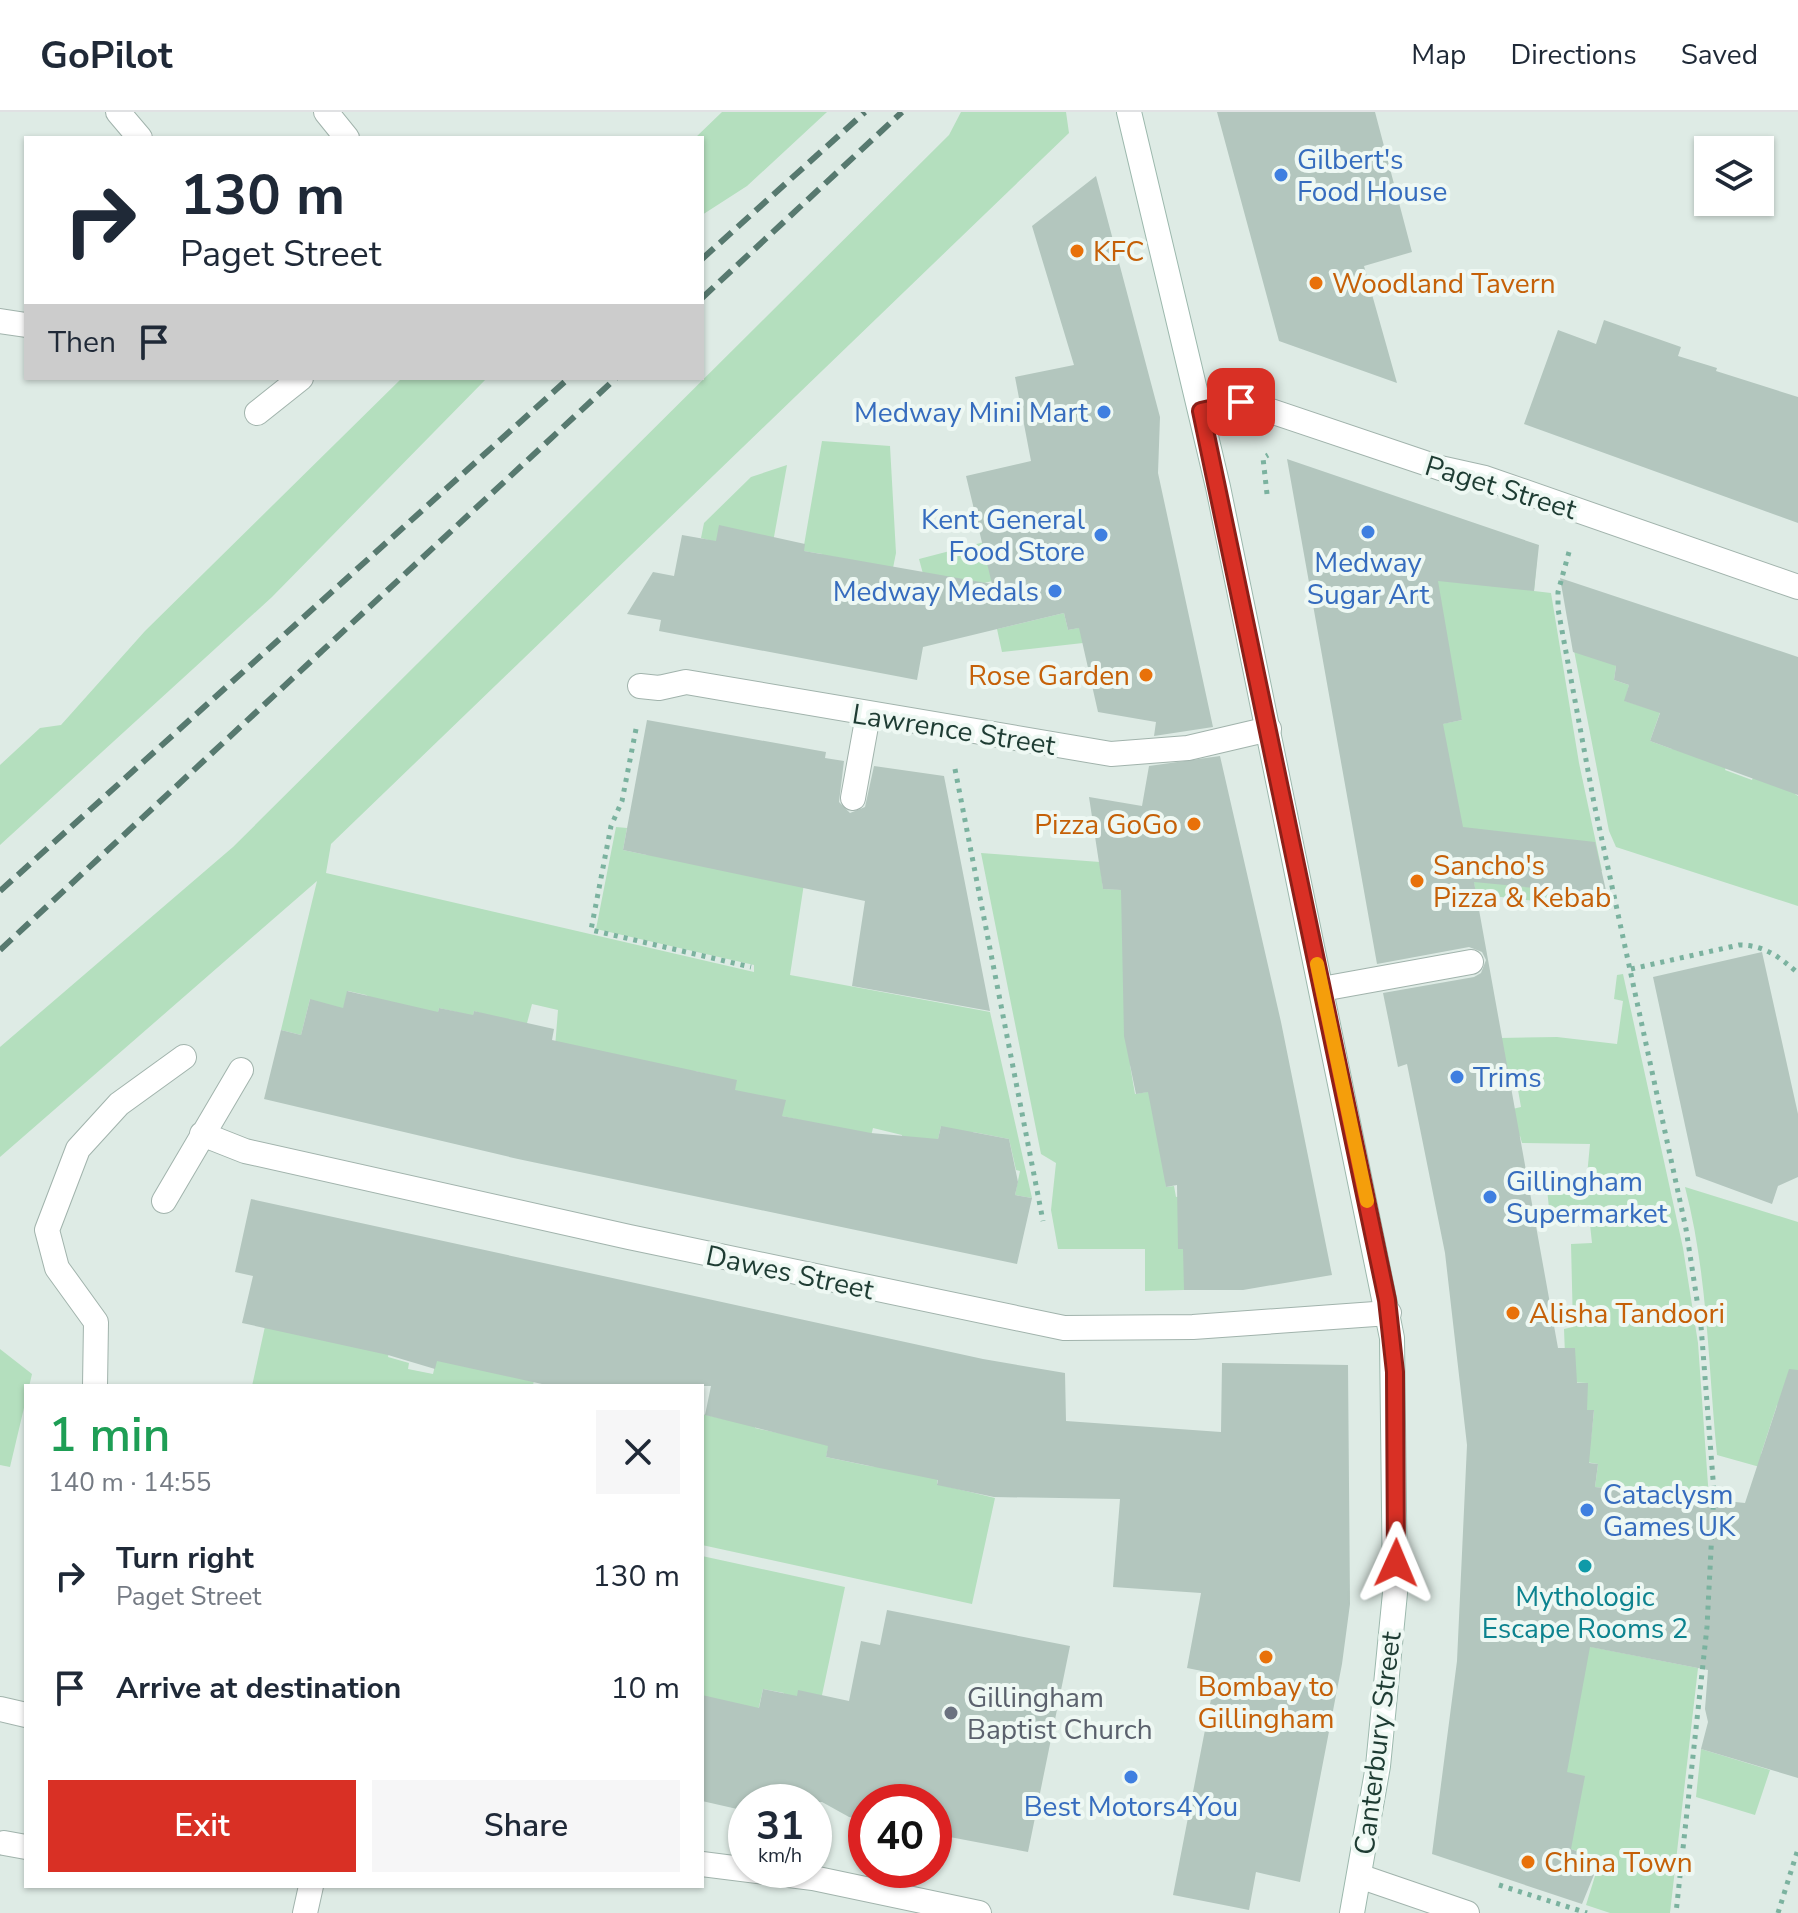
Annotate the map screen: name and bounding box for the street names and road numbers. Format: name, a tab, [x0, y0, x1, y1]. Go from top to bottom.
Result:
street label: Paget Street	[1420, 447, 1581, 529]
street label: Lawrence Street	[849, 695, 1058, 765]
street label: Dawes Street	[702, 1237, 877, 1309]
street label: Canterbury Street	[1345, 1629, 1411, 1857]

